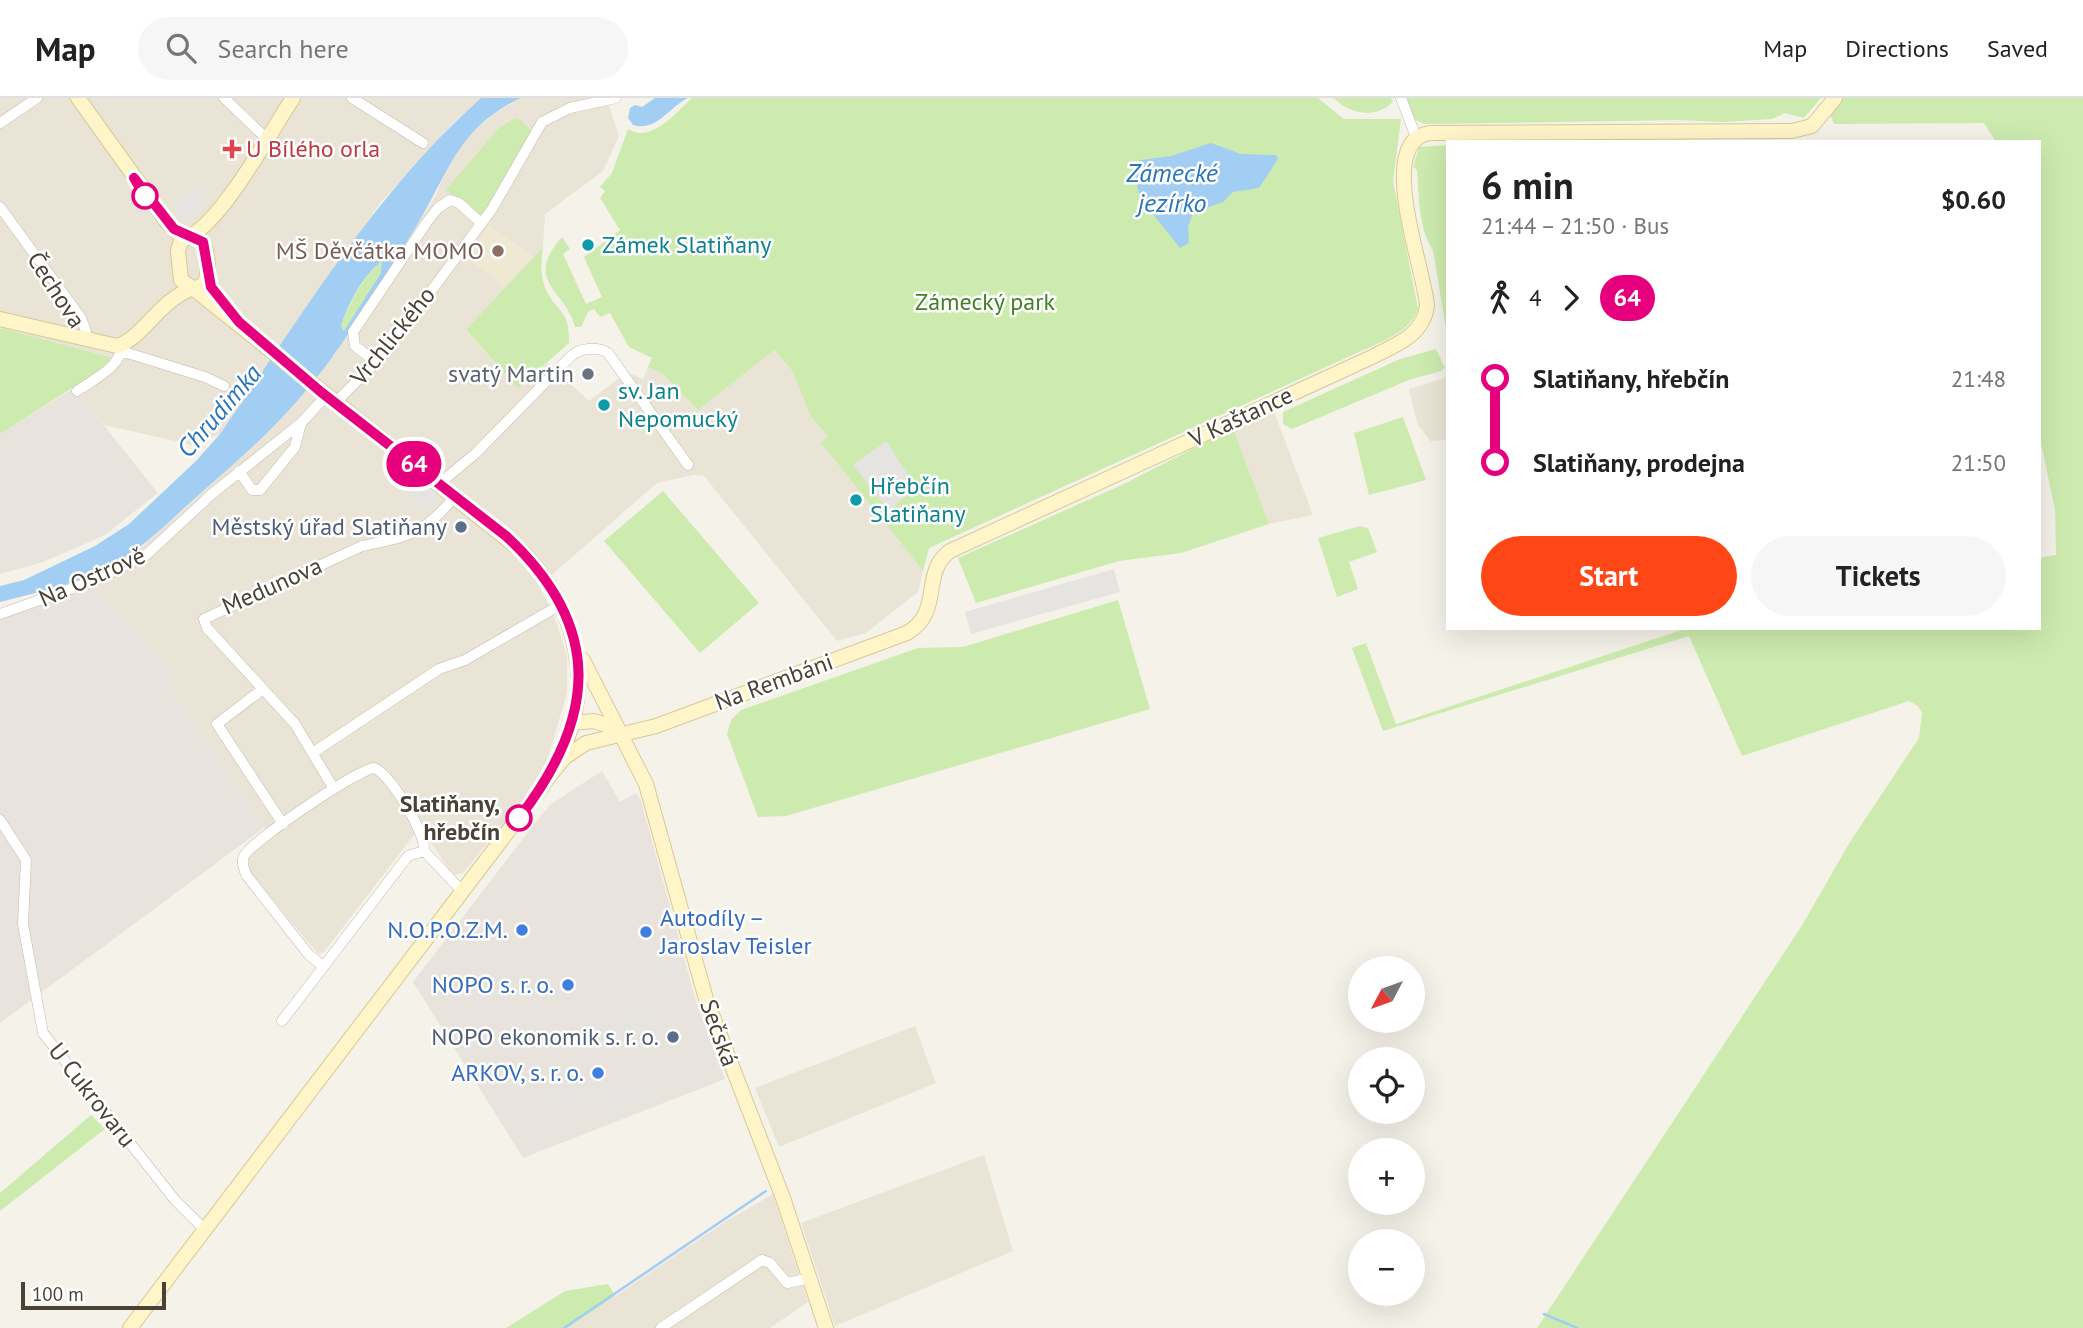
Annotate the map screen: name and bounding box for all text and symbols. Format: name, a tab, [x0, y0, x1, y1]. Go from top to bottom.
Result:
search box	[138, 17, 628, 80]
text: Map	[35, 27, 96, 70]
icon: search	[162, 29, 200, 67]
text: Search here	[218, 32, 349, 65]
text: Map	[1763, 33, 1807, 64]
text: Directions	[1845, 33, 1949, 64]
text: Saved	[1987, 33, 2048, 64]
place label: U Bílého orla	[246, 133, 380, 164]
marker: U Bílého orla	[224, 141, 240, 157]
water label: Zámecké jezírko	[1125, 156, 1218, 219]
text: 6 min	[1481, 160, 1574, 209]
unlabelled marker	[132, 183, 158, 209]
text: $0.60	[1941, 183, 2006, 216]
text: 21:44 – 21:50 · Bus	[1481, 211, 1669, 240]
place label: Zámek Slatiňany	[602, 229, 771, 260]
place label: MŠ Děvčátka MOMO	[276, 235, 484, 266]
marker: Zámek Slatiňany	[580, 237, 596, 253]
marker: MŠ Děvčátka MOMO	[490, 243, 506, 259]
street label: Čechova	[20, 246, 93, 334]
icon: walk	[1481, 279, 1519, 317]
icon: forward	[1552, 279, 1590, 317]
street label: Vrchlického	[343, 280, 442, 392]
text: 64	[1614, 282, 1641, 313]
text: 4	[1529, 283, 1542, 312]
park label: Zámecký park	[915, 286, 1055, 317]
water label: Chrudimka	[169, 357, 268, 464]
place label: svatý Martin	[448, 358, 574, 389]
text: Slatiňany, hřebčín	[1533, 362, 1729, 395]
text: 21:48	[1951, 364, 2006, 393]
marker: svatý Martin	[580, 366, 596, 382]
place label: sv. Jan Nepomucký	[618, 375, 738, 434]
street label: V Kaštance	[1183, 379, 1298, 454]
marker: sv. Jan Nepomucký	[596, 397, 612, 413]
line badge: 64	[382, 441, 446, 487]
text: Slatiňany, prodejna	[1533, 446, 1745, 479]
text: 64	[400, 448, 428, 479]
text: 21:50	[1951, 448, 2006, 477]
place label: Hřebčín Slatiňany	[870, 470, 966, 529]
marker: Hřebčín Slatiňany	[848, 492, 864, 508]
place label: Městský úřad Slatiňany	[212, 511, 447, 542]
marker: Městský úřad Slatiňany	[453, 519, 469, 535]
button: Start	[1481, 536, 1737, 616]
button: Tickets	[1751, 536, 2006, 616]
street label: Na Ostrově	[34, 539, 150, 614]
street label: Medunova	[217, 550, 327, 621]
street label: Na Rembáni	[710, 646, 837, 717]
place label: Slatiňany, hřebčín	[400, 788, 500, 847]
marker: Slatiňany, hřebčín	[506, 805, 532, 831]
place label: Autodíly – Jaroslav Teisler	[659, 902, 812, 961]
place label: N.O.P.O.Z.M.	[387, 914, 508, 945]
marker: N.O.P.O.Z.M.	[514, 922, 530, 938]
marker: Autodíly – Jaroslav Teisler	[638, 924, 654, 940]
north arrow	[1348, 956, 1424, 1032]
map controls	[1348, 956, 1425, 1306]
place label: NOPO s. r. o.	[432, 969, 554, 1000]
marker: NOPO s. r. o.	[560, 977, 576, 993]
street label: Sečská	[693, 995, 746, 1071]
place label: NOPO ekonomik s. r. o.	[431, 1021, 659, 1052]
marker: NOPO ekonomik s. r. o.	[665, 1029, 681, 1045]
street label: U Cukrovaru	[42, 1036, 143, 1154]
button: locate	[1348, 1047, 1425, 1124]
place label: ARKOV, s. r. o.	[451, 1057, 584, 1088]
marker: ARKOV, s. r. o.	[590, 1065, 606, 1081]
button: +	[1348, 1138, 1425, 1215]
button: −	[1348, 1229, 1425, 1306]
scale bar	[21, 1279, 166, 1311]
text: 100 m	[32, 1282, 84, 1306]

